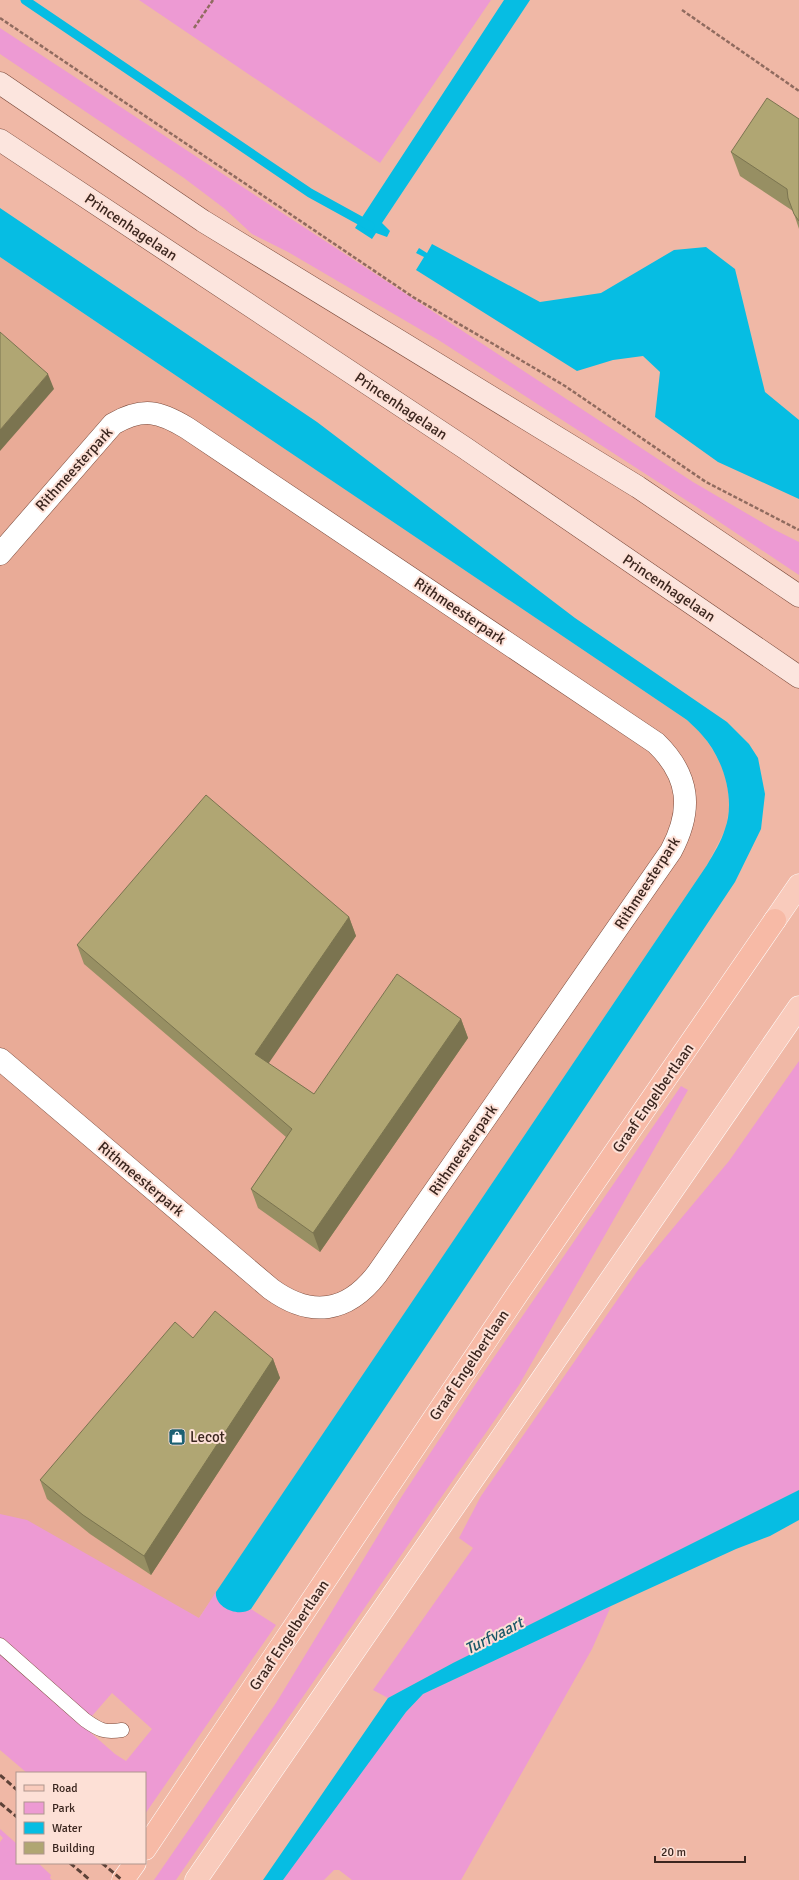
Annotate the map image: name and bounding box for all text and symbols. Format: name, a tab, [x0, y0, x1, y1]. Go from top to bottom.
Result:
street label: Princenhagelaan	[81, 189, 181, 265]
street label: Princenhagelaan	[351, 368, 451, 444]
street label: Rithmeesterpark	[32, 423, 117, 515]
street label: Princenhagelaan	[619, 550, 719, 626]
street label: Rithmeesterpark	[411, 574, 510, 649]
street label: Rithmeesterpark	[610, 833, 684, 933]
street label: Graaf Engelbertlaan	[609, 1040, 697, 1156]
street label: Rithmeesterpark	[425, 1101, 501, 1199]
street label: Rithmeesterpark	[94, 1138, 188, 1220]
street label: Graaf Engelbertlaan	[425, 1306, 513, 1424]
shop icon: Lecot	[167, 1427, 187, 1447]
place label: Lecot	[190, 1428, 225, 1446]
street label: Graaf Engelbertlaan	[245, 1576, 333, 1694]
water label: Turfvaart	[461, 1612, 529, 1659]
legend	[16, 1772, 146, 1864]
text: Road	[52, 1781, 78, 1796]
text: Park	[52, 1801, 75, 1816]
text: Water	[52, 1821, 83, 1836]
scale bar	[655, 1838, 745, 1864]
text: Building	[52, 1841, 95, 1856]
text: 20 m	[661, 1845, 686, 1860]

